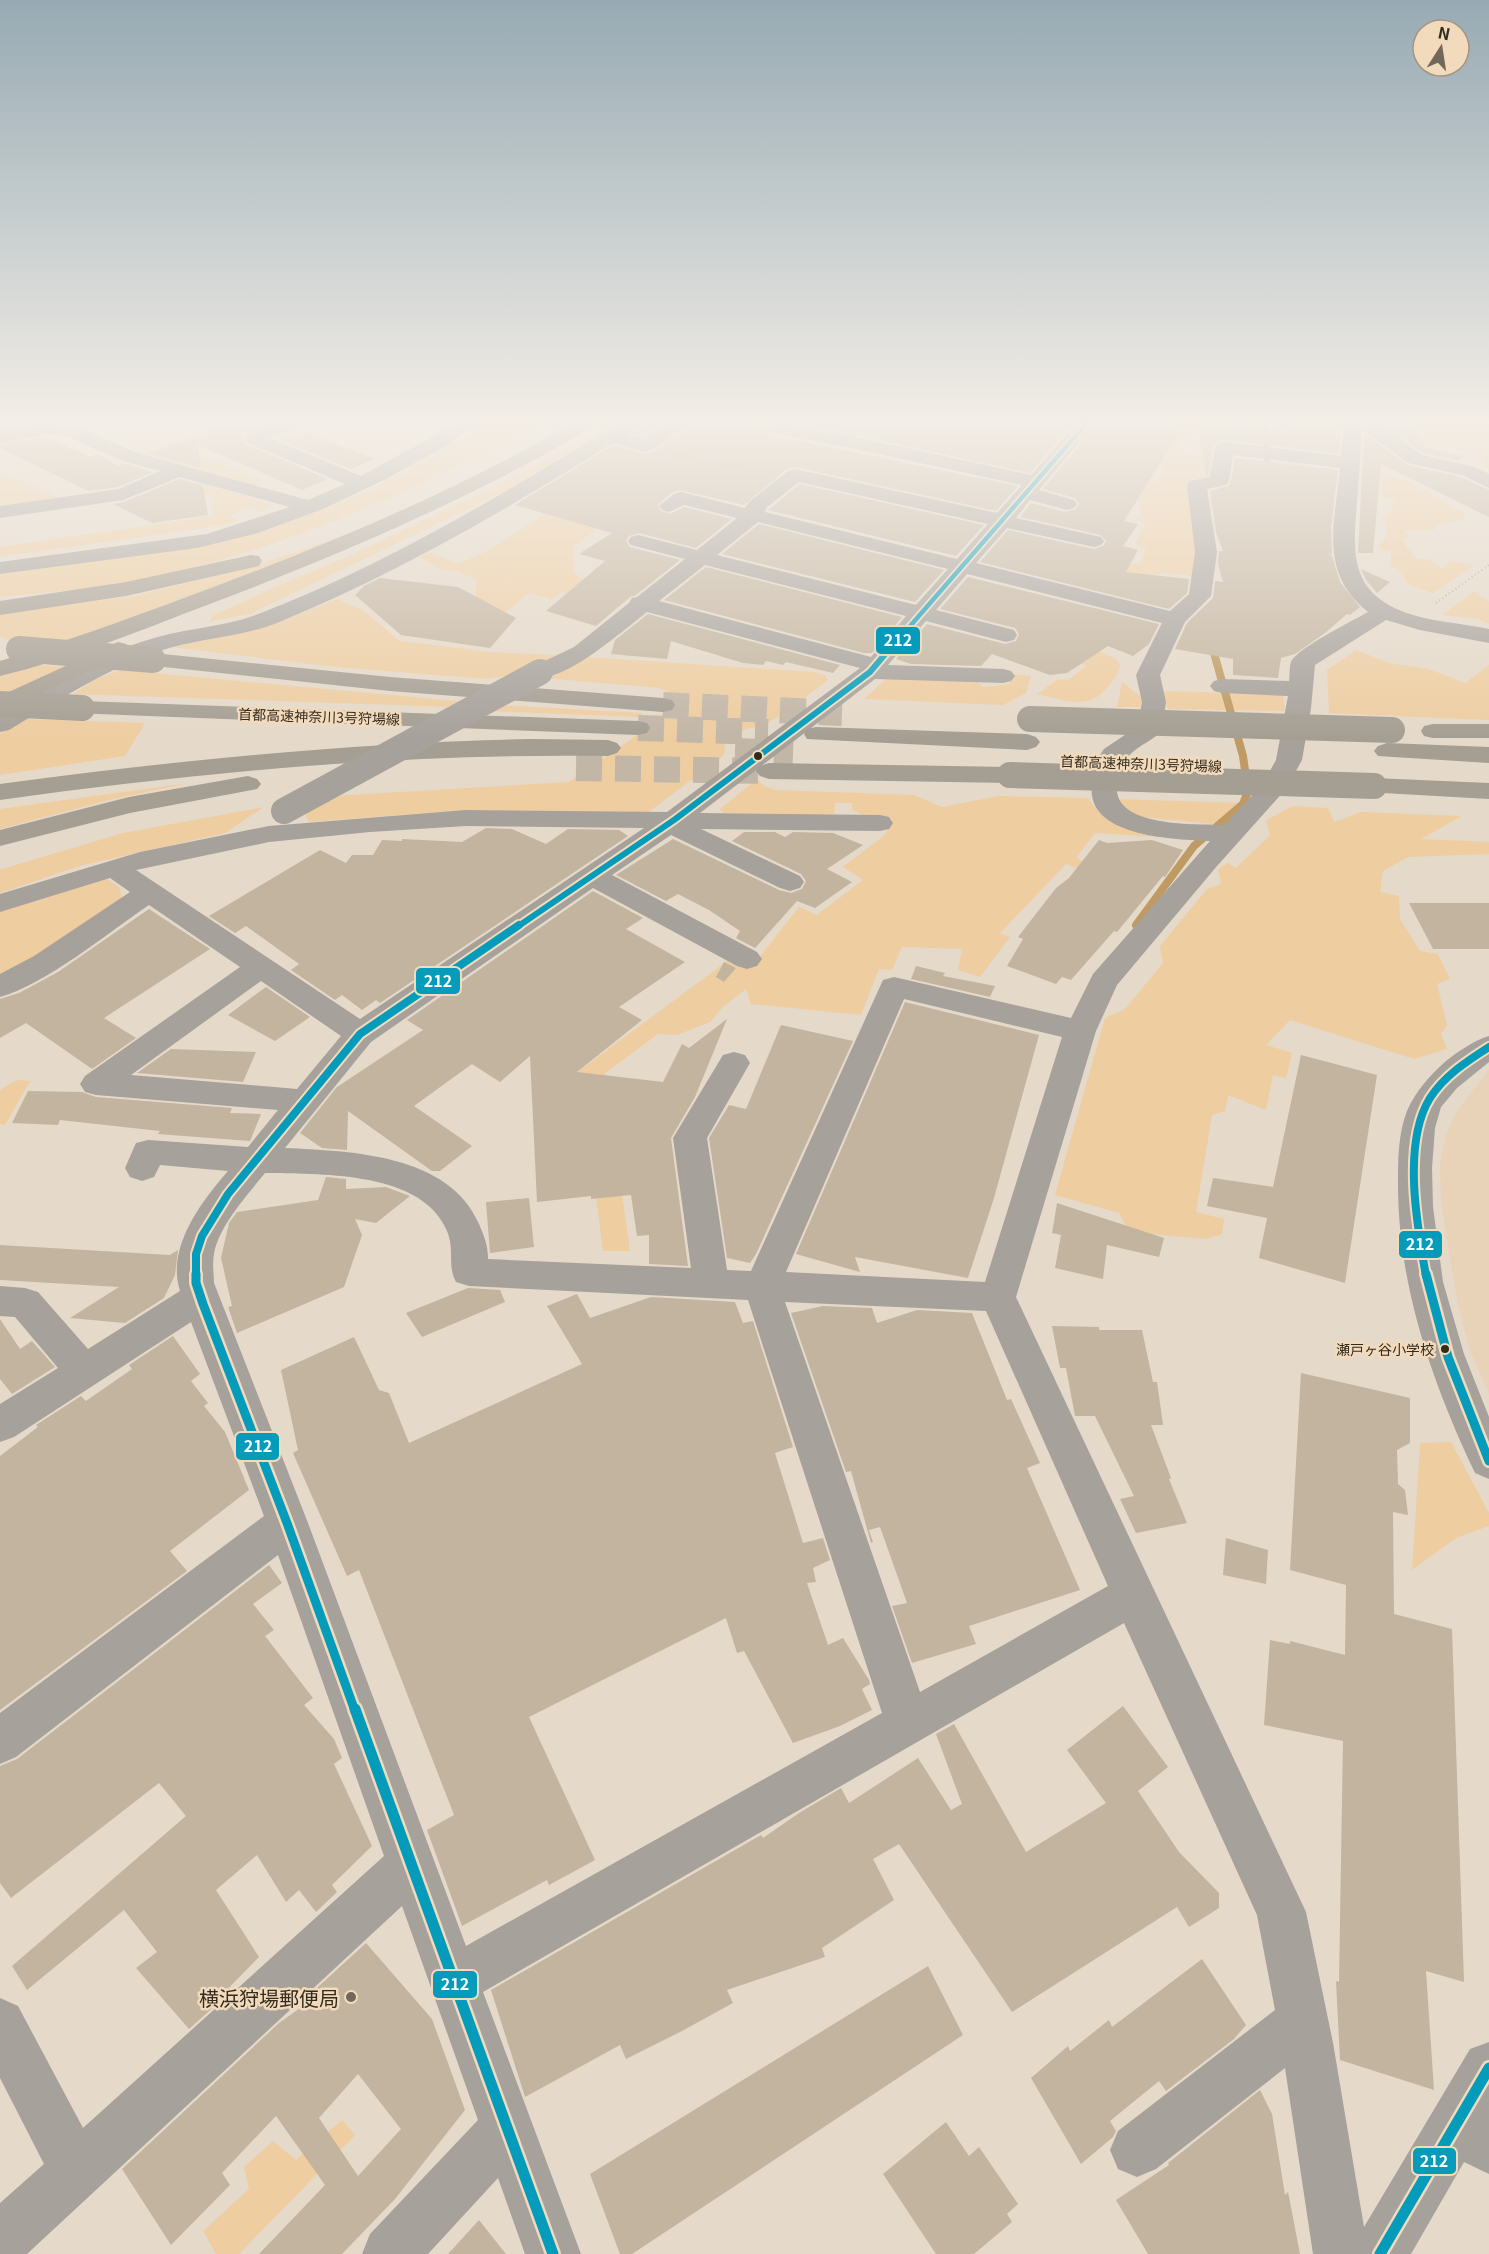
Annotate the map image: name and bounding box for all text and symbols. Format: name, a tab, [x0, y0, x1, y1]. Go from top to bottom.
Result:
north arrow	[1411, 18, 1471, 78]
text: N	[1436, 19, 1453, 45]
line badge: 212	[875, 626, 921, 655]
text: 212	[884, 627, 912, 651]
street label: 首都高速神奈川3号狩場線	[238, 703, 400, 729]
unlabelled marker	[752, 750, 764, 762]
street label: 首都高速神奈川3号狩場線	[1060, 750, 1222, 776]
line badge: 212	[415, 967, 461, 995]
text: 212	[424, 968, 452, 992]
line badge: 212	[1398, 1230, 1443, 1259]
text: 212	[1406, 1231, 1434, 1255]
place label: 瀬戸ヶ谷小学校	[1336, 1339, 1434, 1359]
marker: 瀬戸ヶ谷小学校	[1439, 1343, 1451, 1355]
line badge: 212	[235, 1432, 280, 1461]
text: 212	[244, 1433, 272, 1457]
line badge: 212	[432, 1970, 478, 1999]
text: 212	[441, 1971, 469, 1995]
place label: 横浜狩場郵便局	[199, 1983, 339, 2012]
marker: 横浜狩場郵便局	[344, 1990, 358, 2004]
line badge: 212	[1412, 2147, 1457, 2175]
text: 212	[1420, 2148, 1448, 2172]

